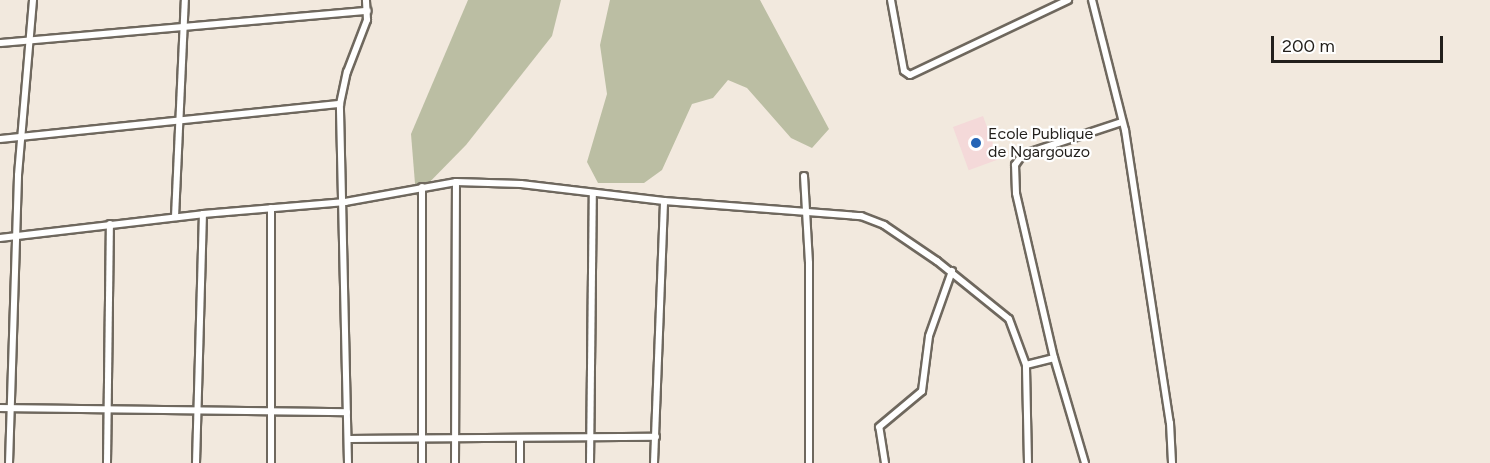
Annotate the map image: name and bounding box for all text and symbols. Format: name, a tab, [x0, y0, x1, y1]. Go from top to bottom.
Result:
scale bar	[1274, 24, 1446, 62]
text: 200 m	[1282, 35, 1335, 57]
place label: Ecole Publique de Ngargouzo	[988, 124, 1093, 162]
marker: Ecole Publique de Ngargouzo	[969, 136, 983, 150]

